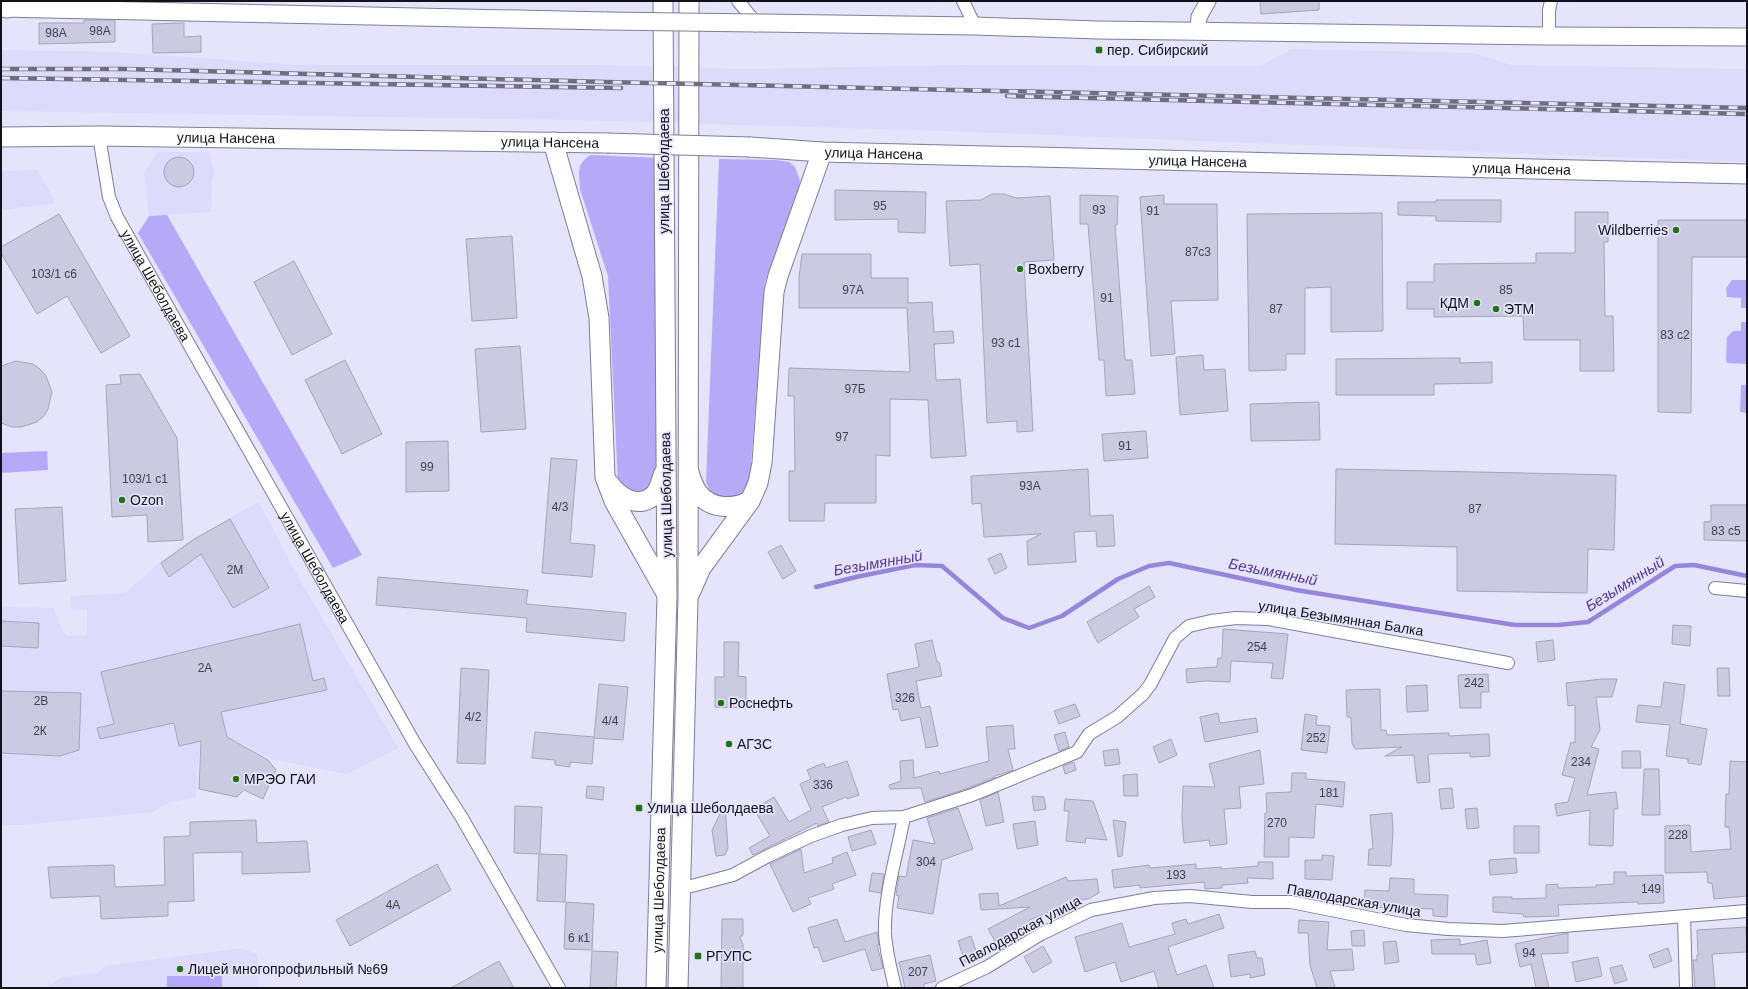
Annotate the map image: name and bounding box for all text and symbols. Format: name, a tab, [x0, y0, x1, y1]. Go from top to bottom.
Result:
house number: 98А	[89, 24, 111, 38]
house number: 98А	[45, 26, 67, 40]
place label: пер. Сибирский	[1107, 42, 1208, 58]
marker: пер. Сибирский	[1094, 45, 1104, 55]
street label: улица Шеболдаева	[656, 108, 672, 234]
street label: улица Нансена	[177, 129, 275, 146]
street label: улица Нансена	[501, 134, 599, 151]
street label: улица Нансена	[824, 144, 923, 162]
street label: улица Нансена	[1148, 152, 1247, 170]
street label: улица Нансена	[1472, 159, 1571, 178]
house number: 95	[873, 199, 887, 213]
house number: 93	[1092, 203, 1106, 217]
house number: 91	[1146, 204, 1160, 218]
place label: Wildberries	[1598, 222, 1668, 238]
marker: Wildberries	[1671, 225, 1681, 235]
street label: улица Шеболдаева	[118, 227, 194, 344]
house number: 87с3	[1185, 245, 1211, 259]
place label: Boxberry	[1028, 261, 1084, 277]
marker: Boxberry	[1015, 264, 1025, 274]
house number: 103/1 с6	[31, 267, 77, 281]
house number: 97А	[842, 283, 864, 297]
house number: 85	[1499, 283, 1513, 297]
house number: 91	[1100, 291, 1114, 305]
place label: КДМ	[1440, 295, 1469, 311]
marker: КДМ	[1472, 298, 1482, 308]
place label: ЭТМ	[1504, 301, 1534, 317]
house number: 87	[1269, 302, 1283, 316]
marker: ЭТМ	[1491, 304, 1501, 314]
house number: 83 с2	[1660, 328, 1690, 342]
house number: 93 с1	[991, 336, 1021, 350]
house number: 97Б	[844, 382, 866, 396]
house number: 97	[835, 430, 849, 444]
street label: улица Шеболдаева	[657, 432, 675, 558]
house number: 91	[1118, 439, 1132, 453]
house number: 99	[420, 460, 434, 474]
house number: 103/1 с1	[122, 472, 168, 486]
house number: 93А	[1019, 479, 1041, 493]
place label: Ozon	[130, 492, 163, 508]
marker: Ozon	[117, 495, 127, 505]
house number: 4/3	[552, 500, 569, 514]
house number: 87	[1468, 502, 1482, 516]
street label: улица Шеболдаева	[277, 509, 353, 626]
house number: 83 с5	[1711, 524, 1741, 538]
water label: Безымянный	[832, 546, 924, 579]
water label: Безымянный	[1582, 552, 1668, 615]
water label: Безымянный	[1227, 555, 1320, 589]
house number: 2М	[227, 563, 243, 577]
street label: улица Безымянная Балка	[1257, 597, 1425, 639]
house number: 254	[1247, 640, 1267, 654]
house number: 2А	[198, 661, 212, 675]
house number: 242	[1464, 676, 1484, 690]
house number: 326	[895, 691, 915, 705]
house number: 2В	[34, 694, 48, 708]
place label: Роснефть	[729, 695, 793, 711]
marker: Роснефть	[716, 698, 726, 708]
house number: 4/2	[465, 710, 482, 724]
house number: 4/4	[602, 714, 619, 728]
house number: 2К	[33, 724, 47, 738]
house number: 252	[1306, 731, 1326, 745]
place label: АГЗС	[737, 736, 772, 752]
marker: АГЗС	[724, 739, 734, 749]
house number: 234	[1571, 755, 1591, 769]
place label: МРЭО ГАИ	[244, 771, 316, 787]
marker: МРЭО ГАИ	[231, 774, 241, 784]
house number: 336	[813, 778, 833, 792]
house number: 181	[1319, 786, 1339, 800]
place label: Улица Шеболдаева	[647, 800, 774, 816]
marker: Улица Шеболдаева	[634, 803, 644, 813]
house number: 270	[1267, 816, 1287, 830]
street label: улица Шеболдаева	[649, 827, 669, 953]
house number: 228	[1668, 828, 1688, 842]
house number: 304	[916, 855, 936, 869]
house number: 193	[1166, 868, 1186, 882]
street label: Павлодарская улица	[1286, 880, 1422, 920]
house number: 149	[1641, 882, 1661, 896]
street label: Павлодарская улица	[956, 892, 1084, 970]
house number: 4А	[386, 898, 400, 912]
house number: 6 к1	[568, 931, 590, 945]
house number: 94	[1522, 946, 1536, 960]
place label: РГУПС	[706, 948, 752, 964]
marker: РГУПС	[693, 951, 703, 961]
place label: Лицей многопрофильный №69	[188, 961, 388, 977]
marker: Лицей многопрофильный №69	[175, 964, 185, 974]
house number: 207	[908, 965, 928, 979]

